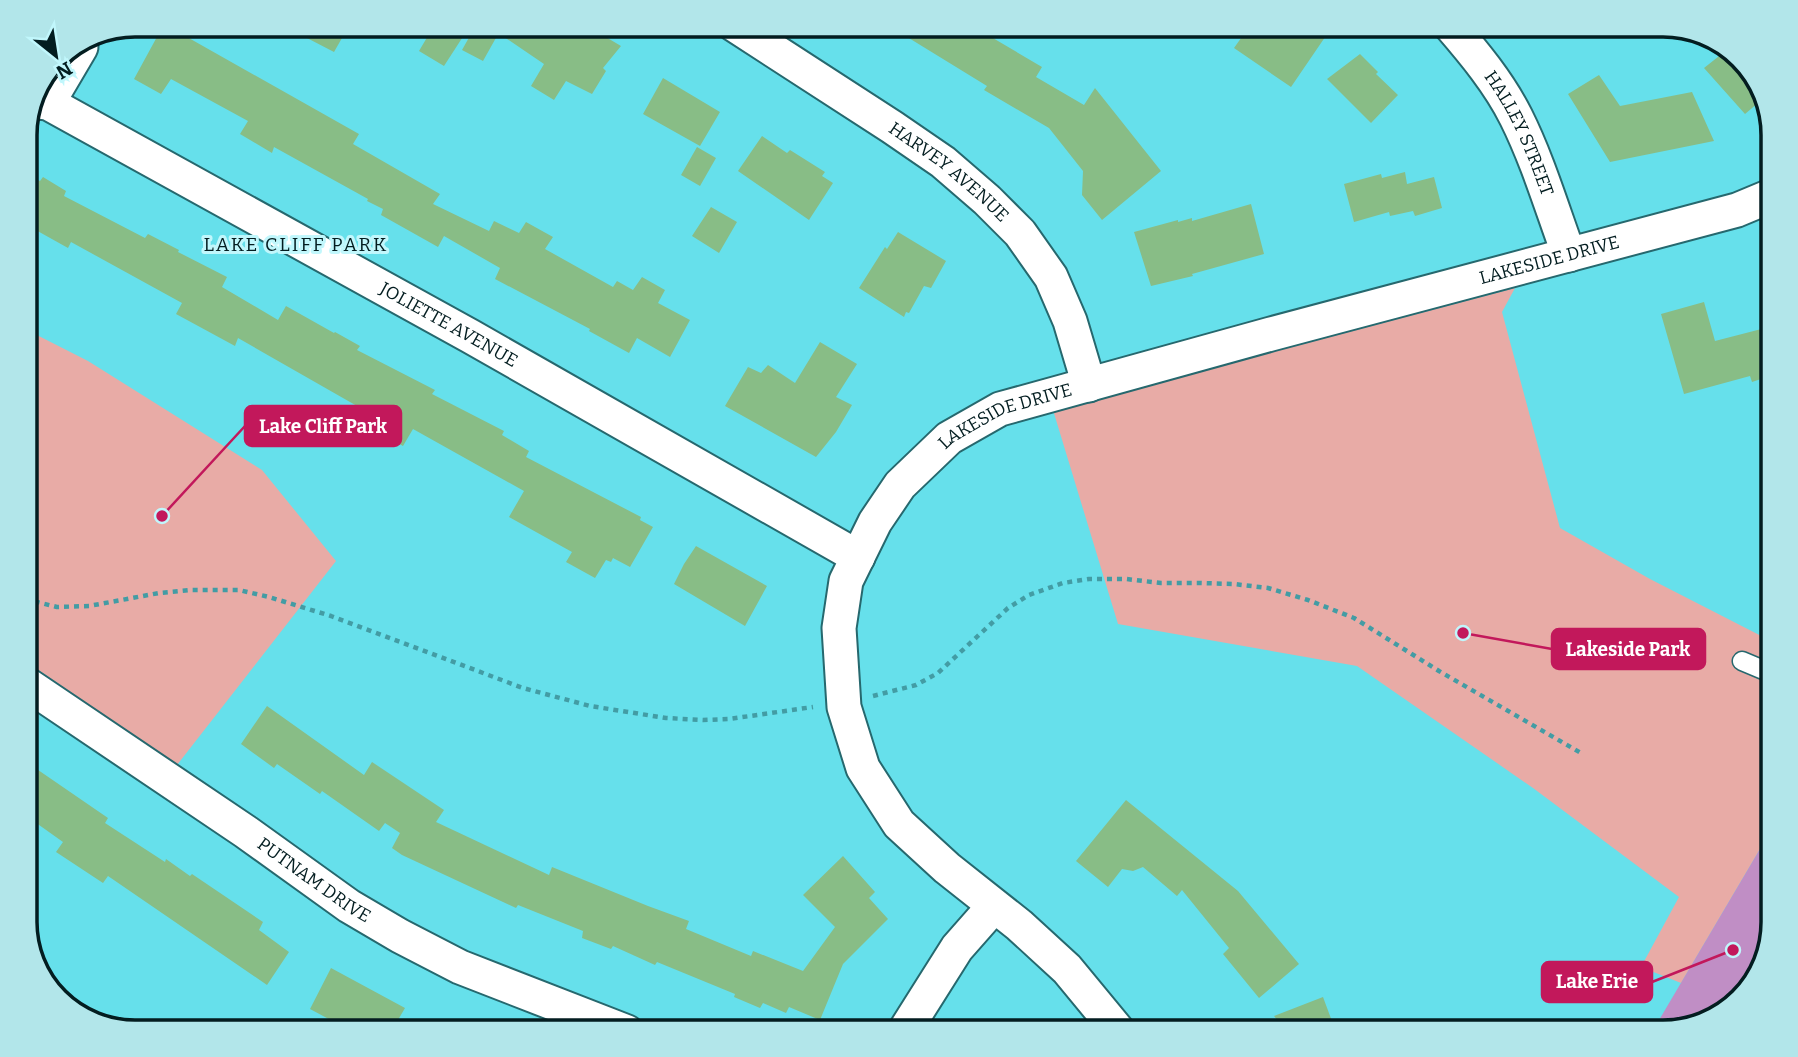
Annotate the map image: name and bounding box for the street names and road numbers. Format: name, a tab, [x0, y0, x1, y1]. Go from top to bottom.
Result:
street label: HALLEY STREET	[1480, 66, 1558, 199]
street label: HARVEY AVENUE	[885, 117, 1014, 227]
street label: LAKESIDE DRIVE	[1477, 231, 1622, 289]
street label: JOLIETTE AVENUE	[375, 277, 522, 372]
street label: LAKESIDE DRIVE	[933, 379, 1074, 454]
street label: PUTNAM DRIVE	[253, 833, 375, 927]

